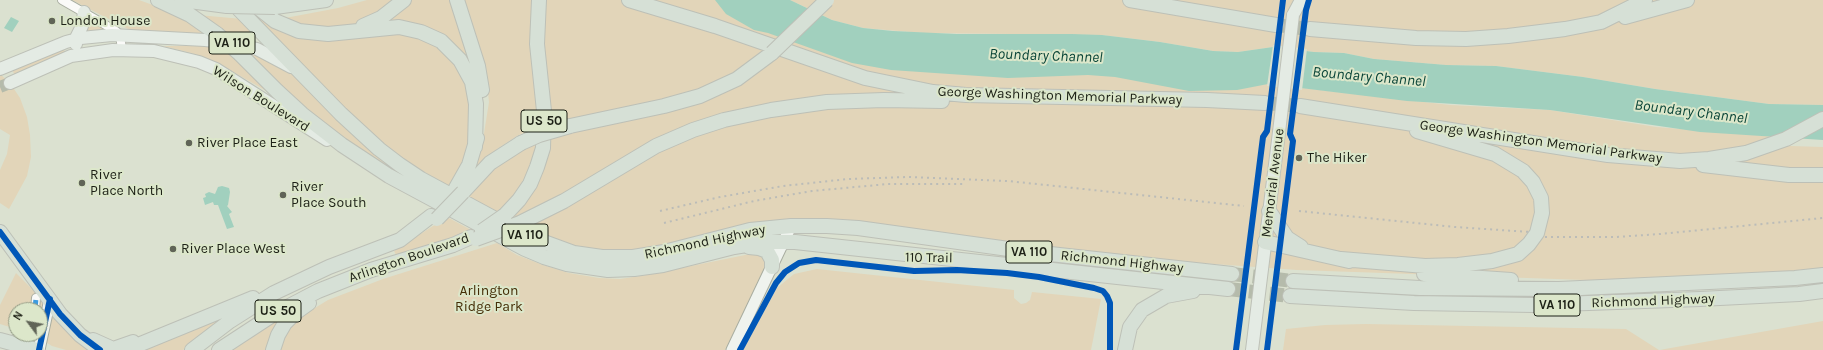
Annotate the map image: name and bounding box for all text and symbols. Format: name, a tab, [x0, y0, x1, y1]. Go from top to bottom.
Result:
place label: London House	[60, 13, 150, 29]
marker: London House	[47, 16, 57, 26]
road number: VA 110	[209, 32, 255, 54]
water label: Boundary Channel	[989, 45, 1103, 67]
street label: Wilson Boulevard	[209, 62, 313, 136]
water label: Boundary Channel	[1312, 63, 1426, 91]
street label: George Washington Memorial Parkway	[937, 83, 1183, 109]
water label: Boundary Channel	[1634, 96, 1748, 128]
road number: US 50	[521, 110, 567, 132]
street label: George Washington Memorial Parkway	[1419, 117, 1663, 167]
street label: Memorial Avenue	[1258, 127, 1288, 239]
place label: River Place East	[197, 135, 298, 151]
marker: River Place East	[184, 138, 194, 148]
place label: The Hiker	[1307, 150, 1367, 166]
marker: The Hiker	[1294, 153, 1304, 163]
place label: River Place North	[90, 167, 163, 200]
marker: River Place North	[77, 178, 87, 188]
place label: River Place South	[291, 179, 366, 212]
marker: River Place South	[278, 190, 288, 200]
street label: Richmond Highway	[643, 221, 767, 263]
road number: VA 110	[502, 224, 548, 246]
street label: Arlington Boulevard	[347, 230, 471, 286]
place label: River Place West	[181, 241, 285, 257]
road number: VA 110	[1006, 241, 1052, 263]
marker: River Place West	[168, 244, 178, 254]
street label: Richmond Highway	[1060, 247, 1184, 277]
street label: 110 Trail	[905, 249, 953, 267]
park label: Arlington Ridge Park	[455, 283, 523, 316]
street label: Richmond Highway	[1591, 290, 1715, 312]
road number: VA 110	[1534, 294, 1580, 316]
road number: US 50	[255, 300, 301, 322]
north arrow	[8, 302, 48, 342]
text: N	[11, 309, 26, 323]

